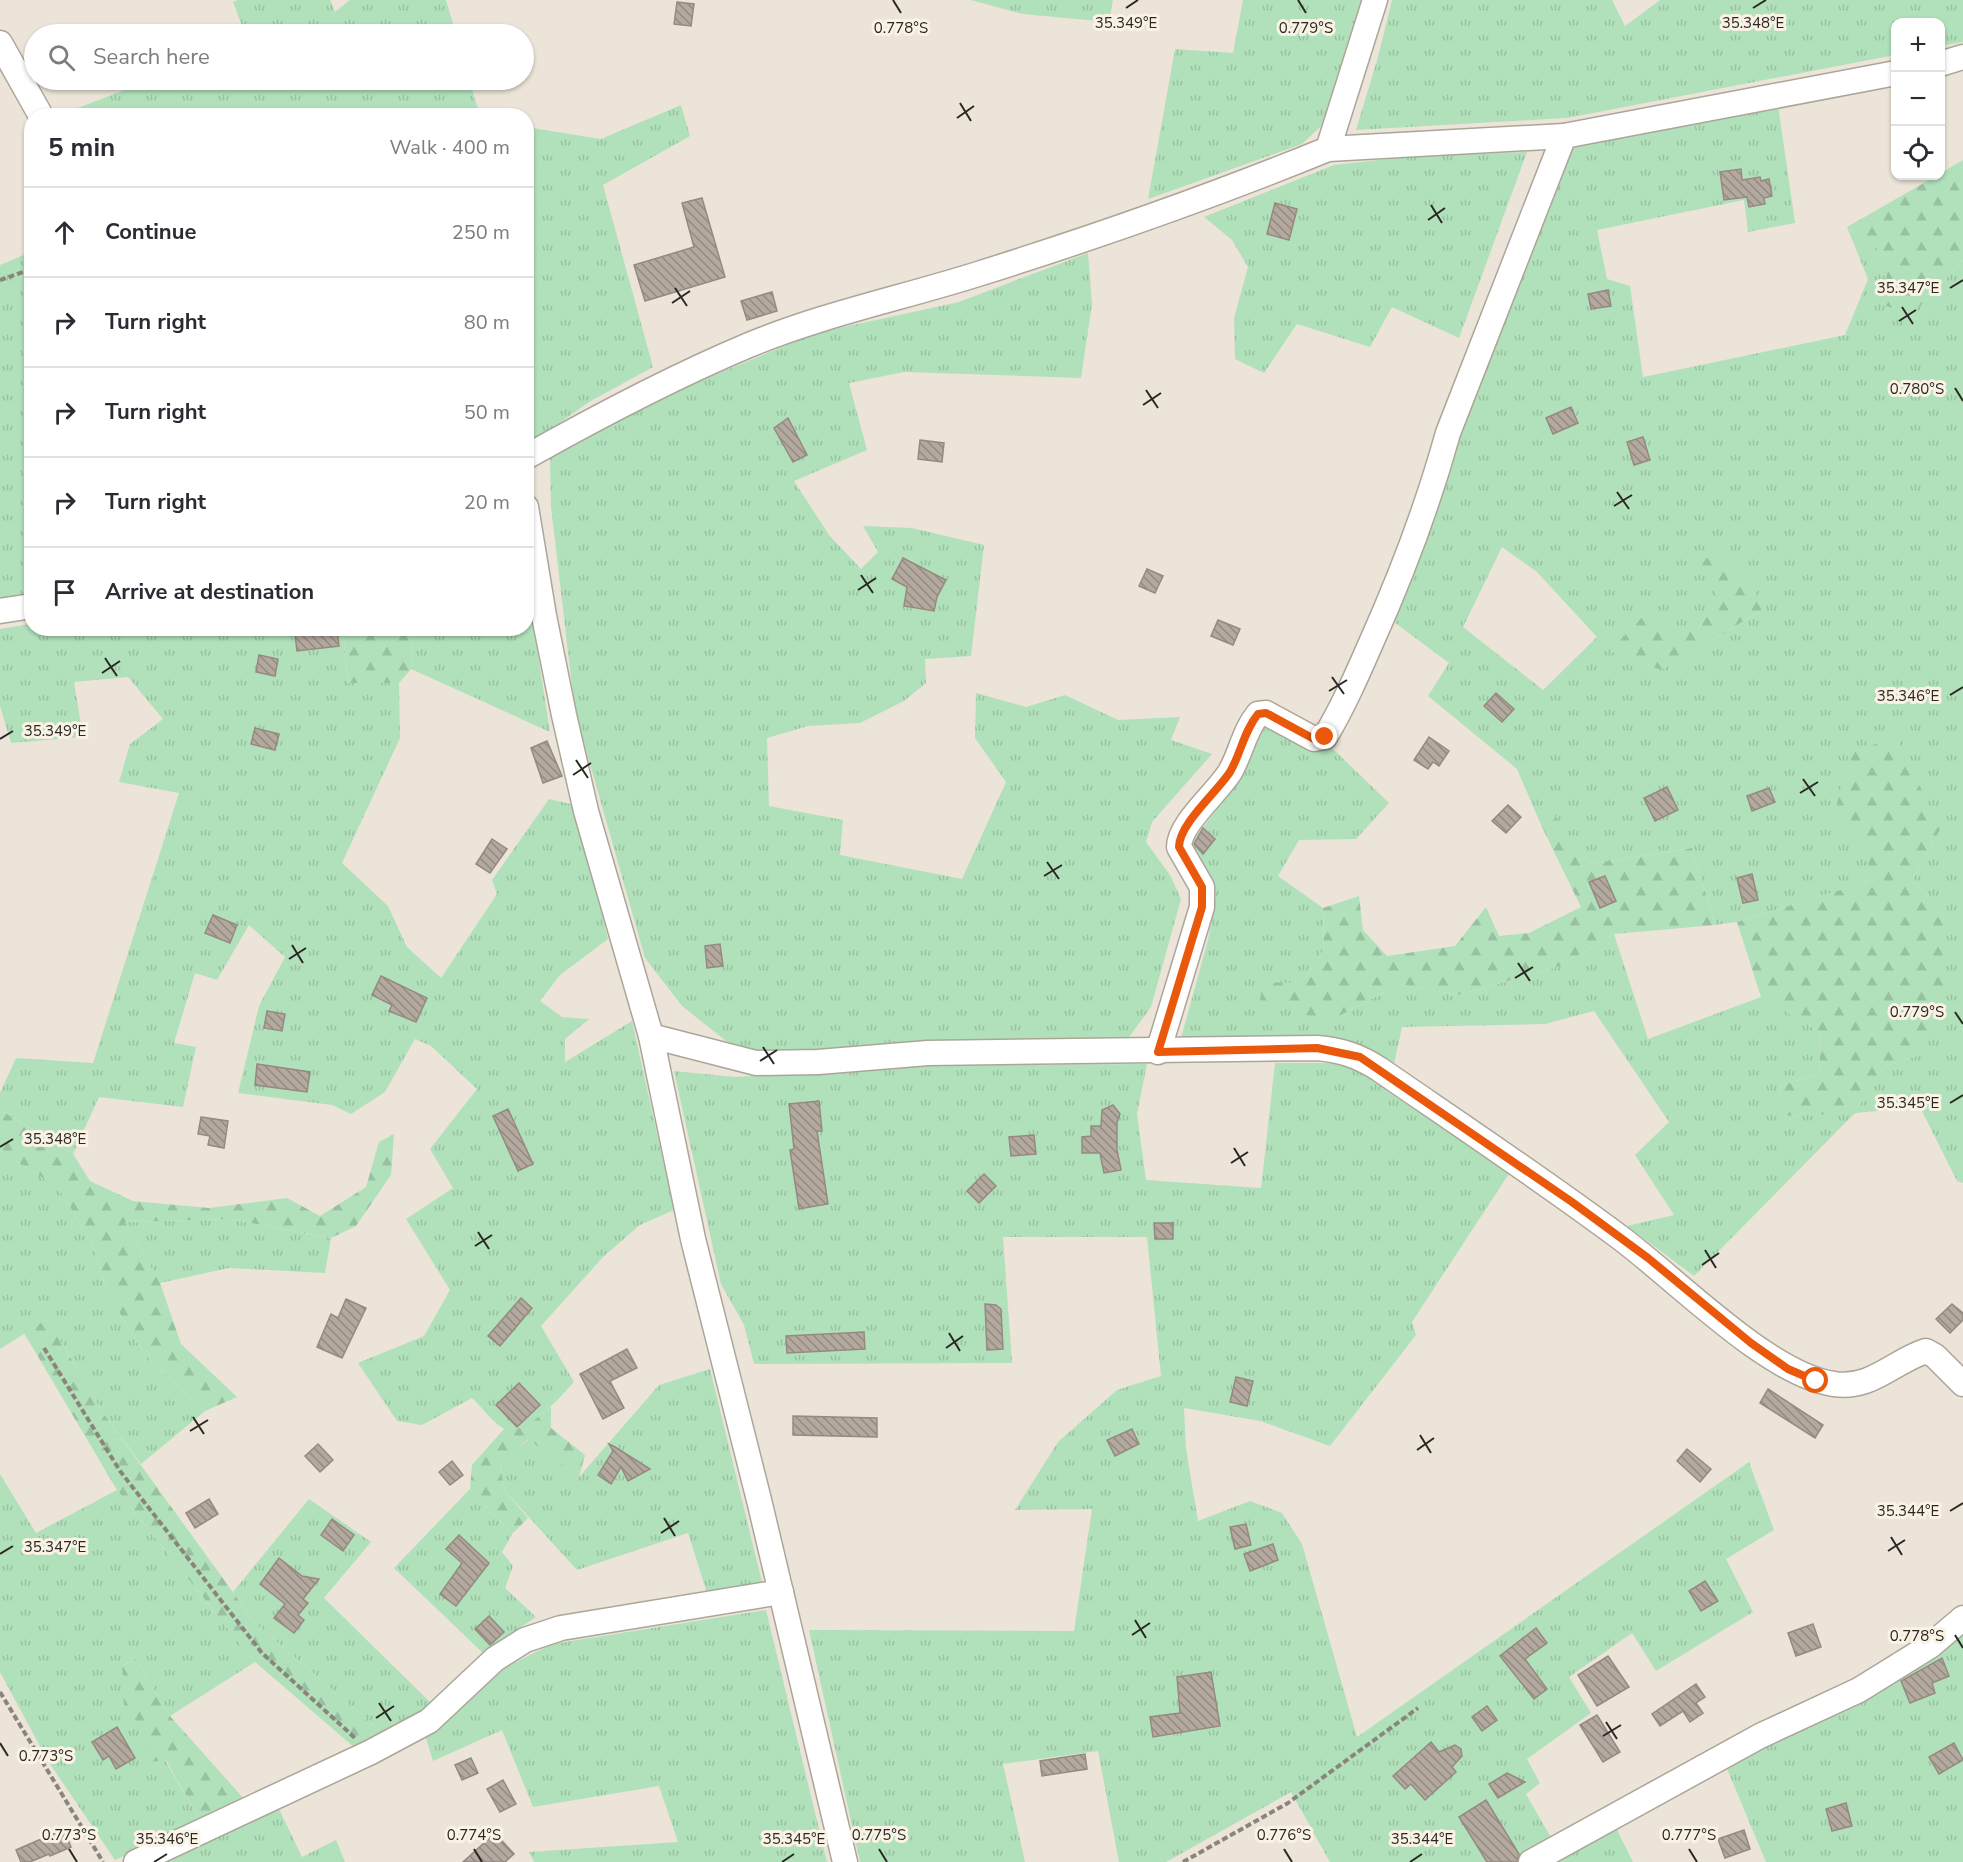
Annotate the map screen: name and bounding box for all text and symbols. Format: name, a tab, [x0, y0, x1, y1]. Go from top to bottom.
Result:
text: 35.349°E	[1095, 13, 1157, 33]
text: 35.348°E	[1722, 13, 1784, 33]
text: 0.778°S	[874, 18, 928, 38]
text: 0.779°S	[1279, 18, 1333, 38]
map controls	[1891, 18, 1945, 180]
button: +	[1891, 18, 1945, 72]
search box	[24, 24, 534, 90]
icon: search	[45, 41, 78, 74]
text: Search here	[93, 42, 210, 72]
button: −	[1891, 72, 1945, 126]
button: locate	[1891, 126, 1945, 180]
text: 5 min	[48, 130, 115, 165]
text: Walk · 400 m	[390, 134, 510, 161]
icon: ahead	[48, 216, 81, 249]
text: Continue	[105, 217, 196, 247]
text: 250 m	[452, 219, 510, 246]
text: 35.347°E	[1877, 278, 1939, 298]
icon: right	[48, 306, 81, 339]
text: Turn right	[105, 307, 206, 337]
text: 80 m	[464, 309, 510, 336]
text: 0.780°S	[1890, 379, 1944, 399]
icon: right	[48, 396, 81, 429]
text: Turn right	[105, 397, 206, 427]
text: 50 m	[464, 399, 510, 426]
icon: right	[48, 486, 81, 519]
text: Turn right	[105, 487, 206, 517]
text: 20 m	[464, 489, 510, 516]
icon: arrive	[48, 576, 81, 609]
text: Arrive at destination	[105, 577, 314, 607]
text: 35.346°E	[1877, 686, 1939, 706]
text: 35.349°E	[24, 721, 86, 741]
route end	[1311, 723, 1337, 749]
text: 0.779°S	[1890, 1002, 1944, 1022]
text: 35.345°E	[1877, 1093, 1939, 1113]
text: 35.348°E	[24, 1129, 86, 1149]
route start	[1802, 1367, 1828, 1393]
text: 35.344°E	[1877, 1501, 1939, 1521]
text: 35.347°E	[24, 1537, 86, 1557]
text: 0.778°S	[1890, 1626, 1944, 1646]
text: 0.773°S	[19, 1746, 73, 1766]
text: 0.773°S	[42, 1825, 96, 1845]
text: 0.774°S	[447, 1825, 501, 1845]
text: 0.775°S	[852, 1825, 906, 1845]
text: 0.776°S	[1257, 1825, 1311, 1845]
text: 0.777°S	[1662, 1825, 1716, 1845]
text: 35.346°E	[136, 1829, 198, 1849]
text: 35.345°E	[763, 1829, 825, 1849]
text: 35.344°E	[1391, 1829, 1453, 1849]

